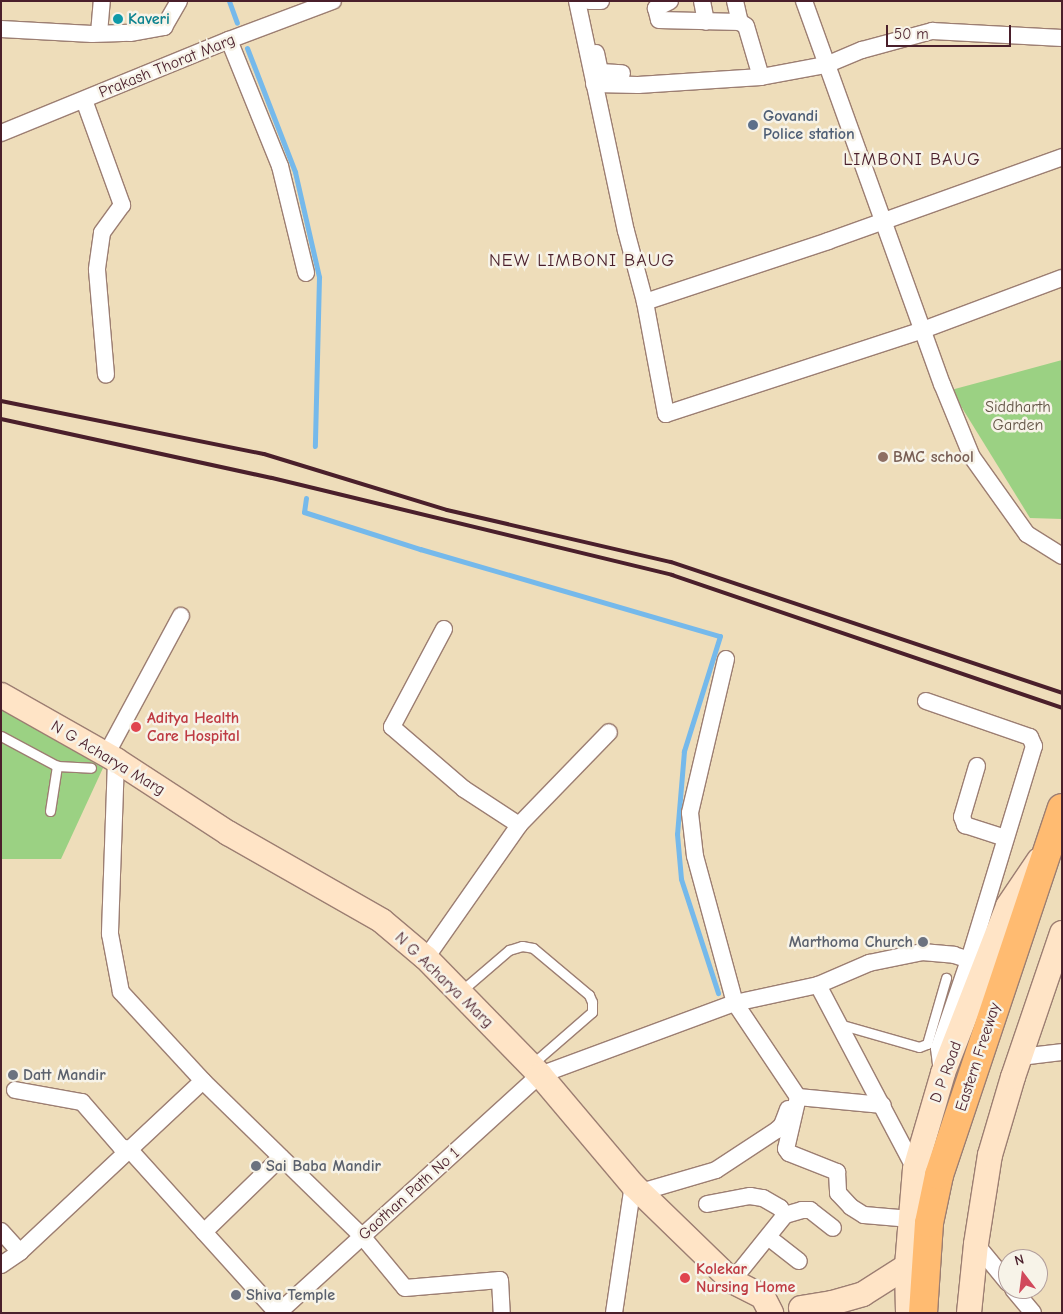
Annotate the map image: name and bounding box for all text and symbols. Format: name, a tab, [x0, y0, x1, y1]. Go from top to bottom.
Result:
place label: Kaveri	[128, 9, 170, 29]
marker: Kaveri	[112, 13, 124, 25]
scale bar	[888, 15, 1013, 47]
text: 50 m	[894, 25, 929, 43]
street label: Prakash Thorat Marg	[96, 30, 238, 102]
place label: Govandi Police station	[763, 106, 855, 144]
marker: Govandi Police station	[747, 119, 759, 131]
district label: LIMBONI BAUG	[842, 149, 982, 171]
district label: NEW LIMBONI BAUG	[487, 250, 677, 272]
park label: Siddharth Garden	[985, 397, 1051, 435]
place label: BMC school	[893, 447, 974, 467]
marker: BMC school	[877, 451, 889, 463]
place label: Aditya Health Care Hospital	[147, 708, 240, 746]
street label: N G Acharya Marg	[48, 716, 168, 800]
marker: Aditya Health Care Hospital	[129, 720, 143, 734]
street label: N G Acharya Marg	[391, 928, 497, 1032]
place label: Marthoma Church	[789, 932, 913, 952]
marker: Marthoma Church	[917, 936, 929, 948]
street label: Eastern Freeway	[951, 1000, 1005, 1114]
street label: D P Road	[926, 1039, 966, 1105]
place label: Datt Mandir	[23, 1065, 106, 1085]
marker: Datt Mandir	[7, 1069, 19, 1081]
street label: Gaothan Path No 1	[355, 1144, 463, 1244]
place label: Sai Baba Mandir	[266, 1156, 381, 1176]
marker: Sai Baba Mandir	[250, 1160, 262, 1172]
north arrow	[998, 1249, 1048, 1299]
text: N	[1013, 1251, 1026, 1269]
place label: Kolekar Nursing Home	[696, 1259, 795, 1297]
marker: Kolekar Nursing Home	[678, 1271, 692, 1285]
place label: Shiva Temple	[246, 1285, 335, 1305]
marker: Shiva Temple	[230, 1289, 242, 1301]

